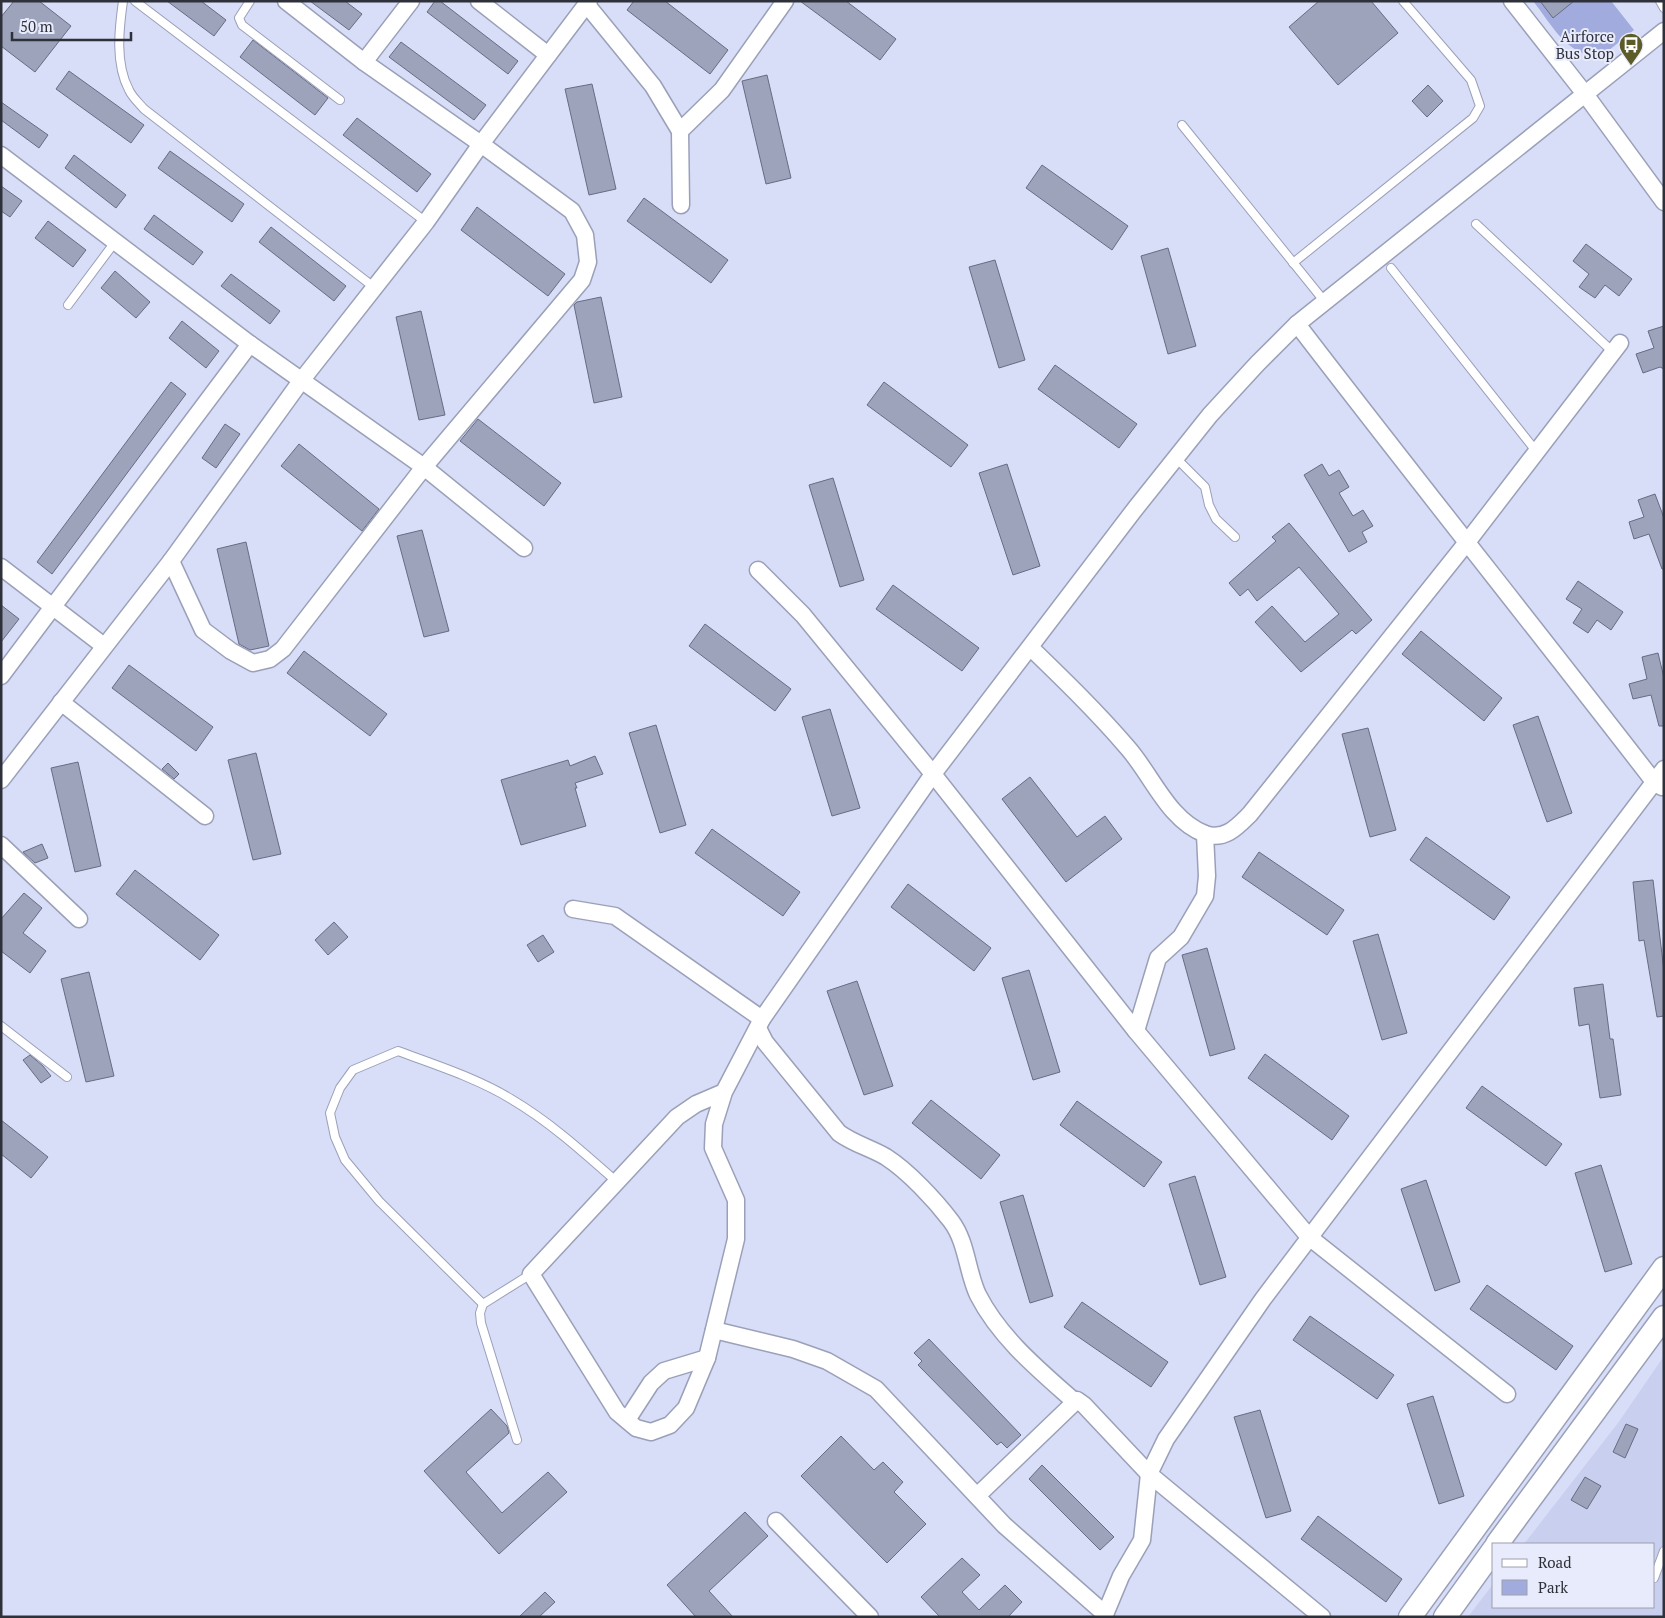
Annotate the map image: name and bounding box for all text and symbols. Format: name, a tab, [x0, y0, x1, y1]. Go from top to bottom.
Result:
scale bar	[12, 10, 131, 42]
text: 50 m	[20, 16, 53, 36]
place label: Airforce Bus Stop	[1556, 26, 1614, 63]
bus stop icon: Airforce Bus Stop	[1618, 32, 1644, 66]
legend	[1492, 1543, 1655, 1608]
text: Road	[1538, 1552, 1571, 1572]
text: Park	[1538, 1577, 1568, 1597]

